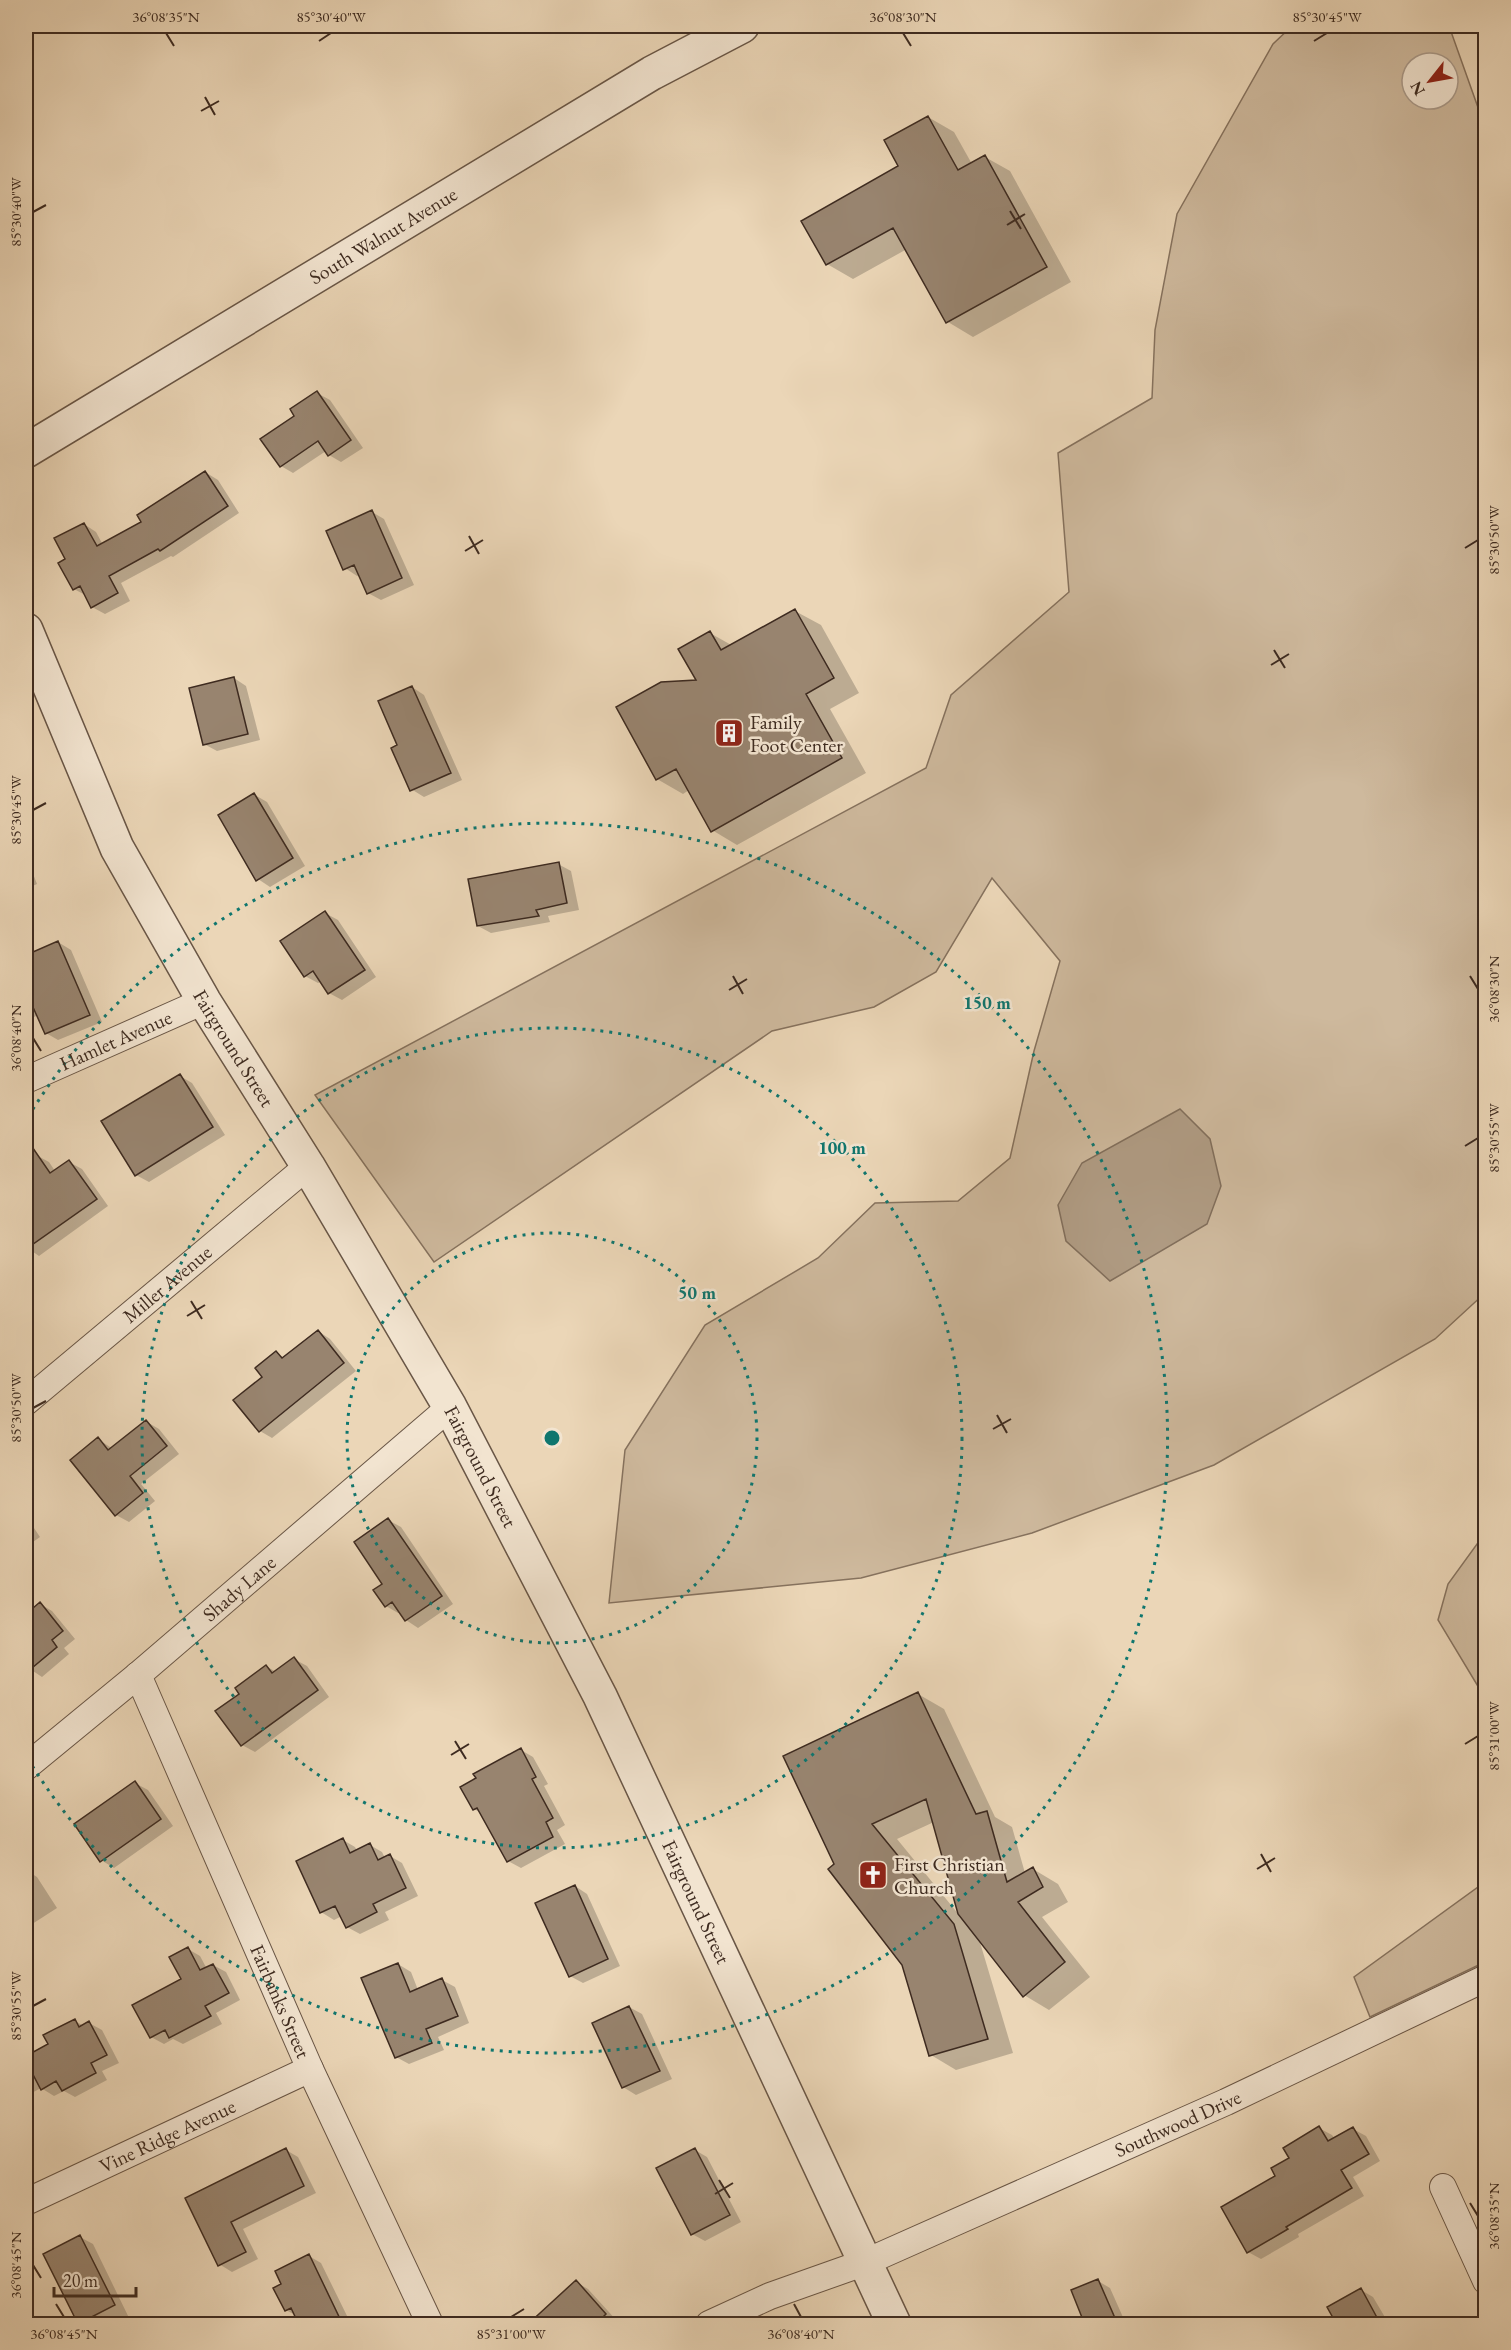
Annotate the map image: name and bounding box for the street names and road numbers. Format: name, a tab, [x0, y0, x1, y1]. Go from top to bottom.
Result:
street label: South Walnut Avenue	[304, 181, 462, 290]
street label: Fairground Street	[187, 985, 281, 1112]
street label: Hamlet Avenue	[55, 1004, 176, 1076]
street label: Miller Avenue	[117, 1239, 217, 1329]
street label: Fairground Street	[439, 1401, 524, 1532]
street label: Shady Lane	[197, 1549, 281, 1627]
street label: Fairground Street	[656, 1836, 737, 1969]
street label: Fairbanks Street	[244, 1940, 317, 2063]
street label: Southwood Drive	[1110, 2084, 1245, 2163]
street label: Vine Ridge Avenue	[95, 2093, 240, 2179]

